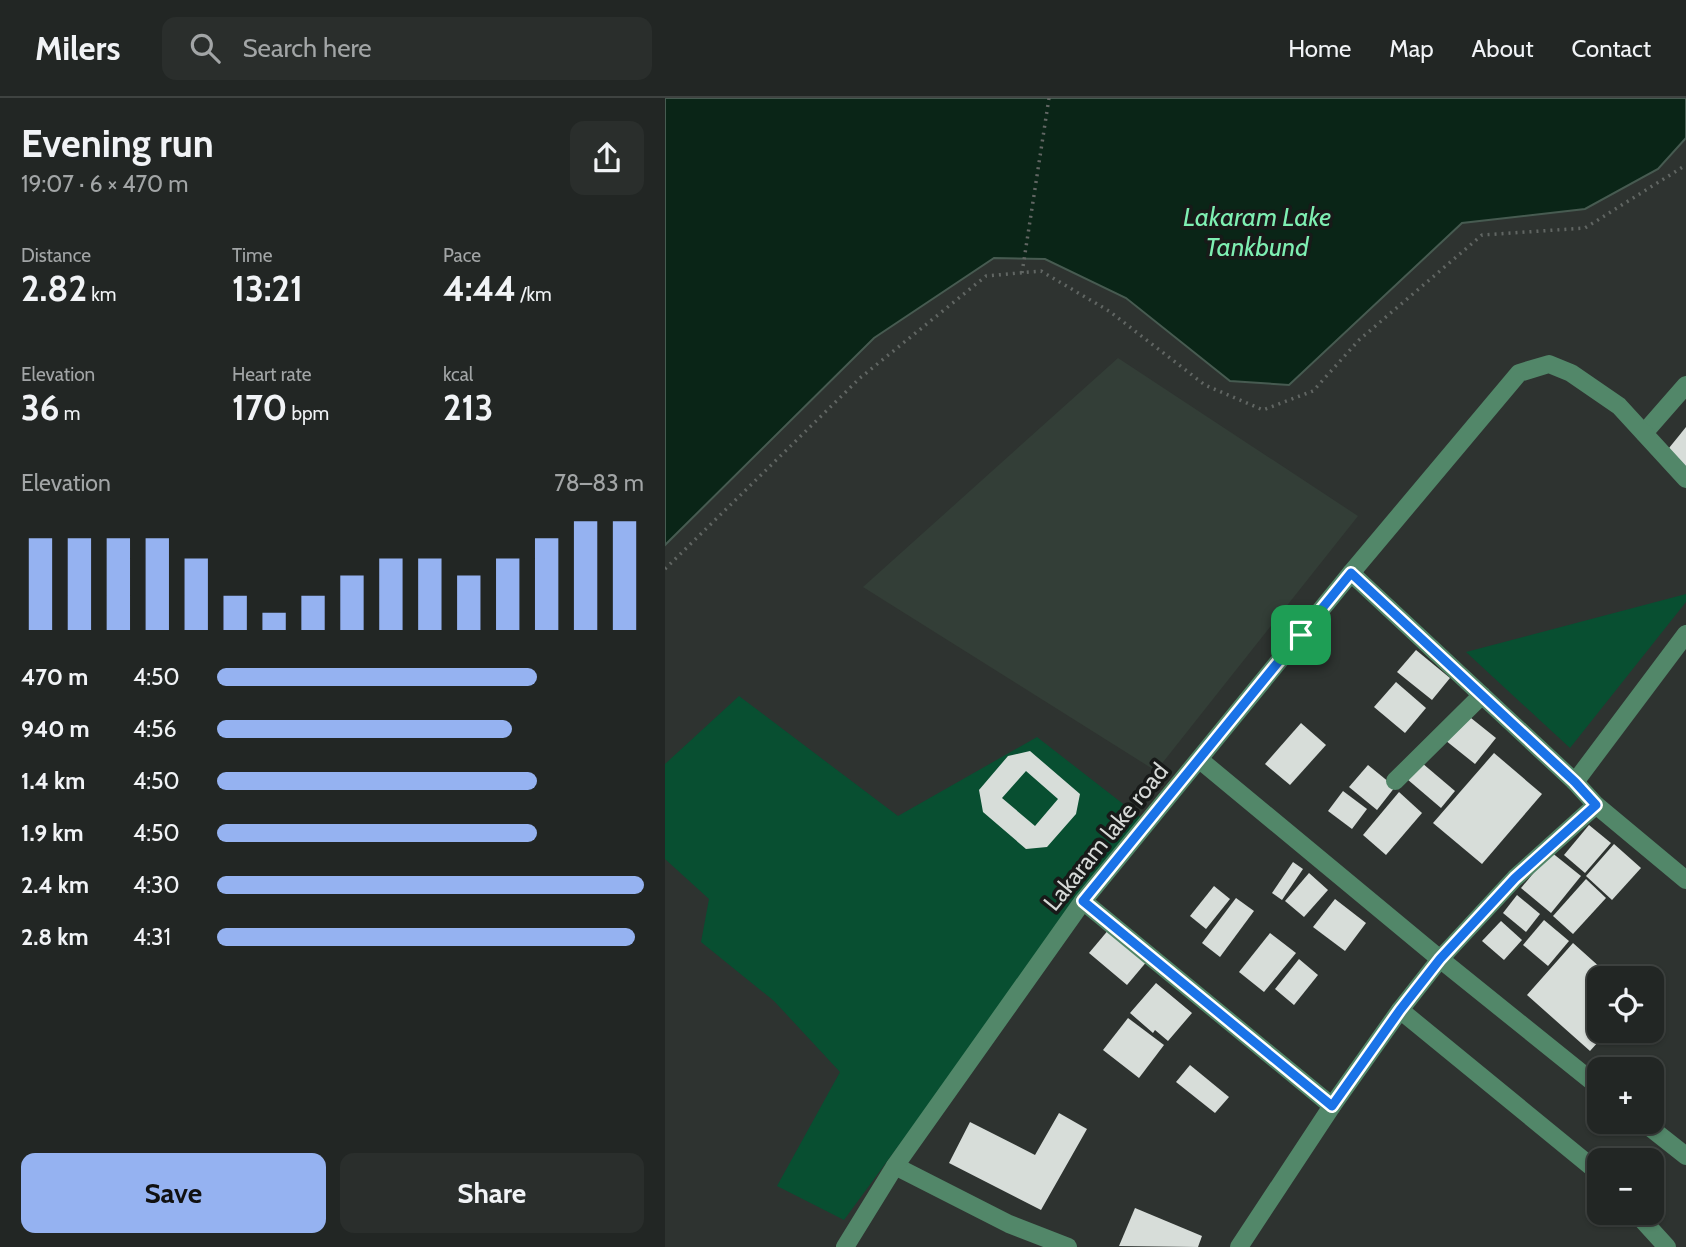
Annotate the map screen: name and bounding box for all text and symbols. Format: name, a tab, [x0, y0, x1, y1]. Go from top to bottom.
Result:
search box	[162, 17, 652, 80]
text: Milers	[35, 28, 120, 68]
icon: search	[186, 29, 224, 67]
text: Search here	[242, 32, 372, 64]
text: Home	[1288, 34, 1351, 63]
text: Map	[1389, 34, 1434, 63]
text: About	[1472, 34, 1534, 63]
text: Contact	[1572, 34, 1651, 63]
text: Evening run	[21, 120, 214, 167]
button: share	[570, 121, 644, 195]
text: 19:07 · 6 × 470 m	[21, 170, 188, 198]
water label: Lakaram Lake Tankbund	[1183, 201, 1331, 263]
text: Distance	[21, 244, 91, 267]
text: Time	[232, 244, 272, 267]
text: Pace	[443, 244, 481, 267]
text: 2.82	[21, 267, 87, 310]
text: 13:21	[232, 267, 303, 310]
text: 4:44	[443, 267, 516, 310]
text: km	[87, 283, 116, 306]
text: /km	[516, 283, 552, 306]
text: Elevation	[21, 363, 95, 386]
text: Heart rate	[232, 363, 312, 386]
text: kcal	[443, 363, 473, 386]
text: 36	[21, 386, 60, 429]
text: 170	[232, 386, 287, 429]
text: 213	[443, 386, 493, 429]
text: m	[60, 402, 81, 425]
text: bpm	[287, 402, 329, 425]
text: Elevation	[21, 469, 111, 497]
text: 78–83 m	[554, 469, 644, 497]
pin	[1271, 605, 1331, 665]
icon: arrive	[1282, 616, 1320, 654]
text: 470 m	[21, 663, 88, 691]
text: 4:50	[133, 663, 180, 691]
text: 940 m	[21, 715, 90, 743]
text: 4:56	[133, 715, 177, 743]
street label: Lakaram lake road	[1037, 757, 1174, 916]
text: 1.4 km	[21, 767, 85, 795]
text: 4:50	[133, 767, 180, 795]
text: 1.9 km	[21, 819, 84, 847]
text: 4:50	[133, 819, 180, 847]
text: 2.4 km	[21, 871, 89, 899]
text: 4:30	[133, 871, 180, 899]
text: 2.8 km	[21, 923, 88, 951]
text: 4:31	[133, 923, 171, 951]
map controls	[1587, 966, 1664, 1225]
button: locate	[1587, 966, 1664, 1043]
button: +	[1587, 1057, 1664, 1134]
button: −	[1587, 1148, 1664, 1225]
button: Save	[21, 1153, 326, 1233]
button: Share	[340, 1153, 644, 1233]

